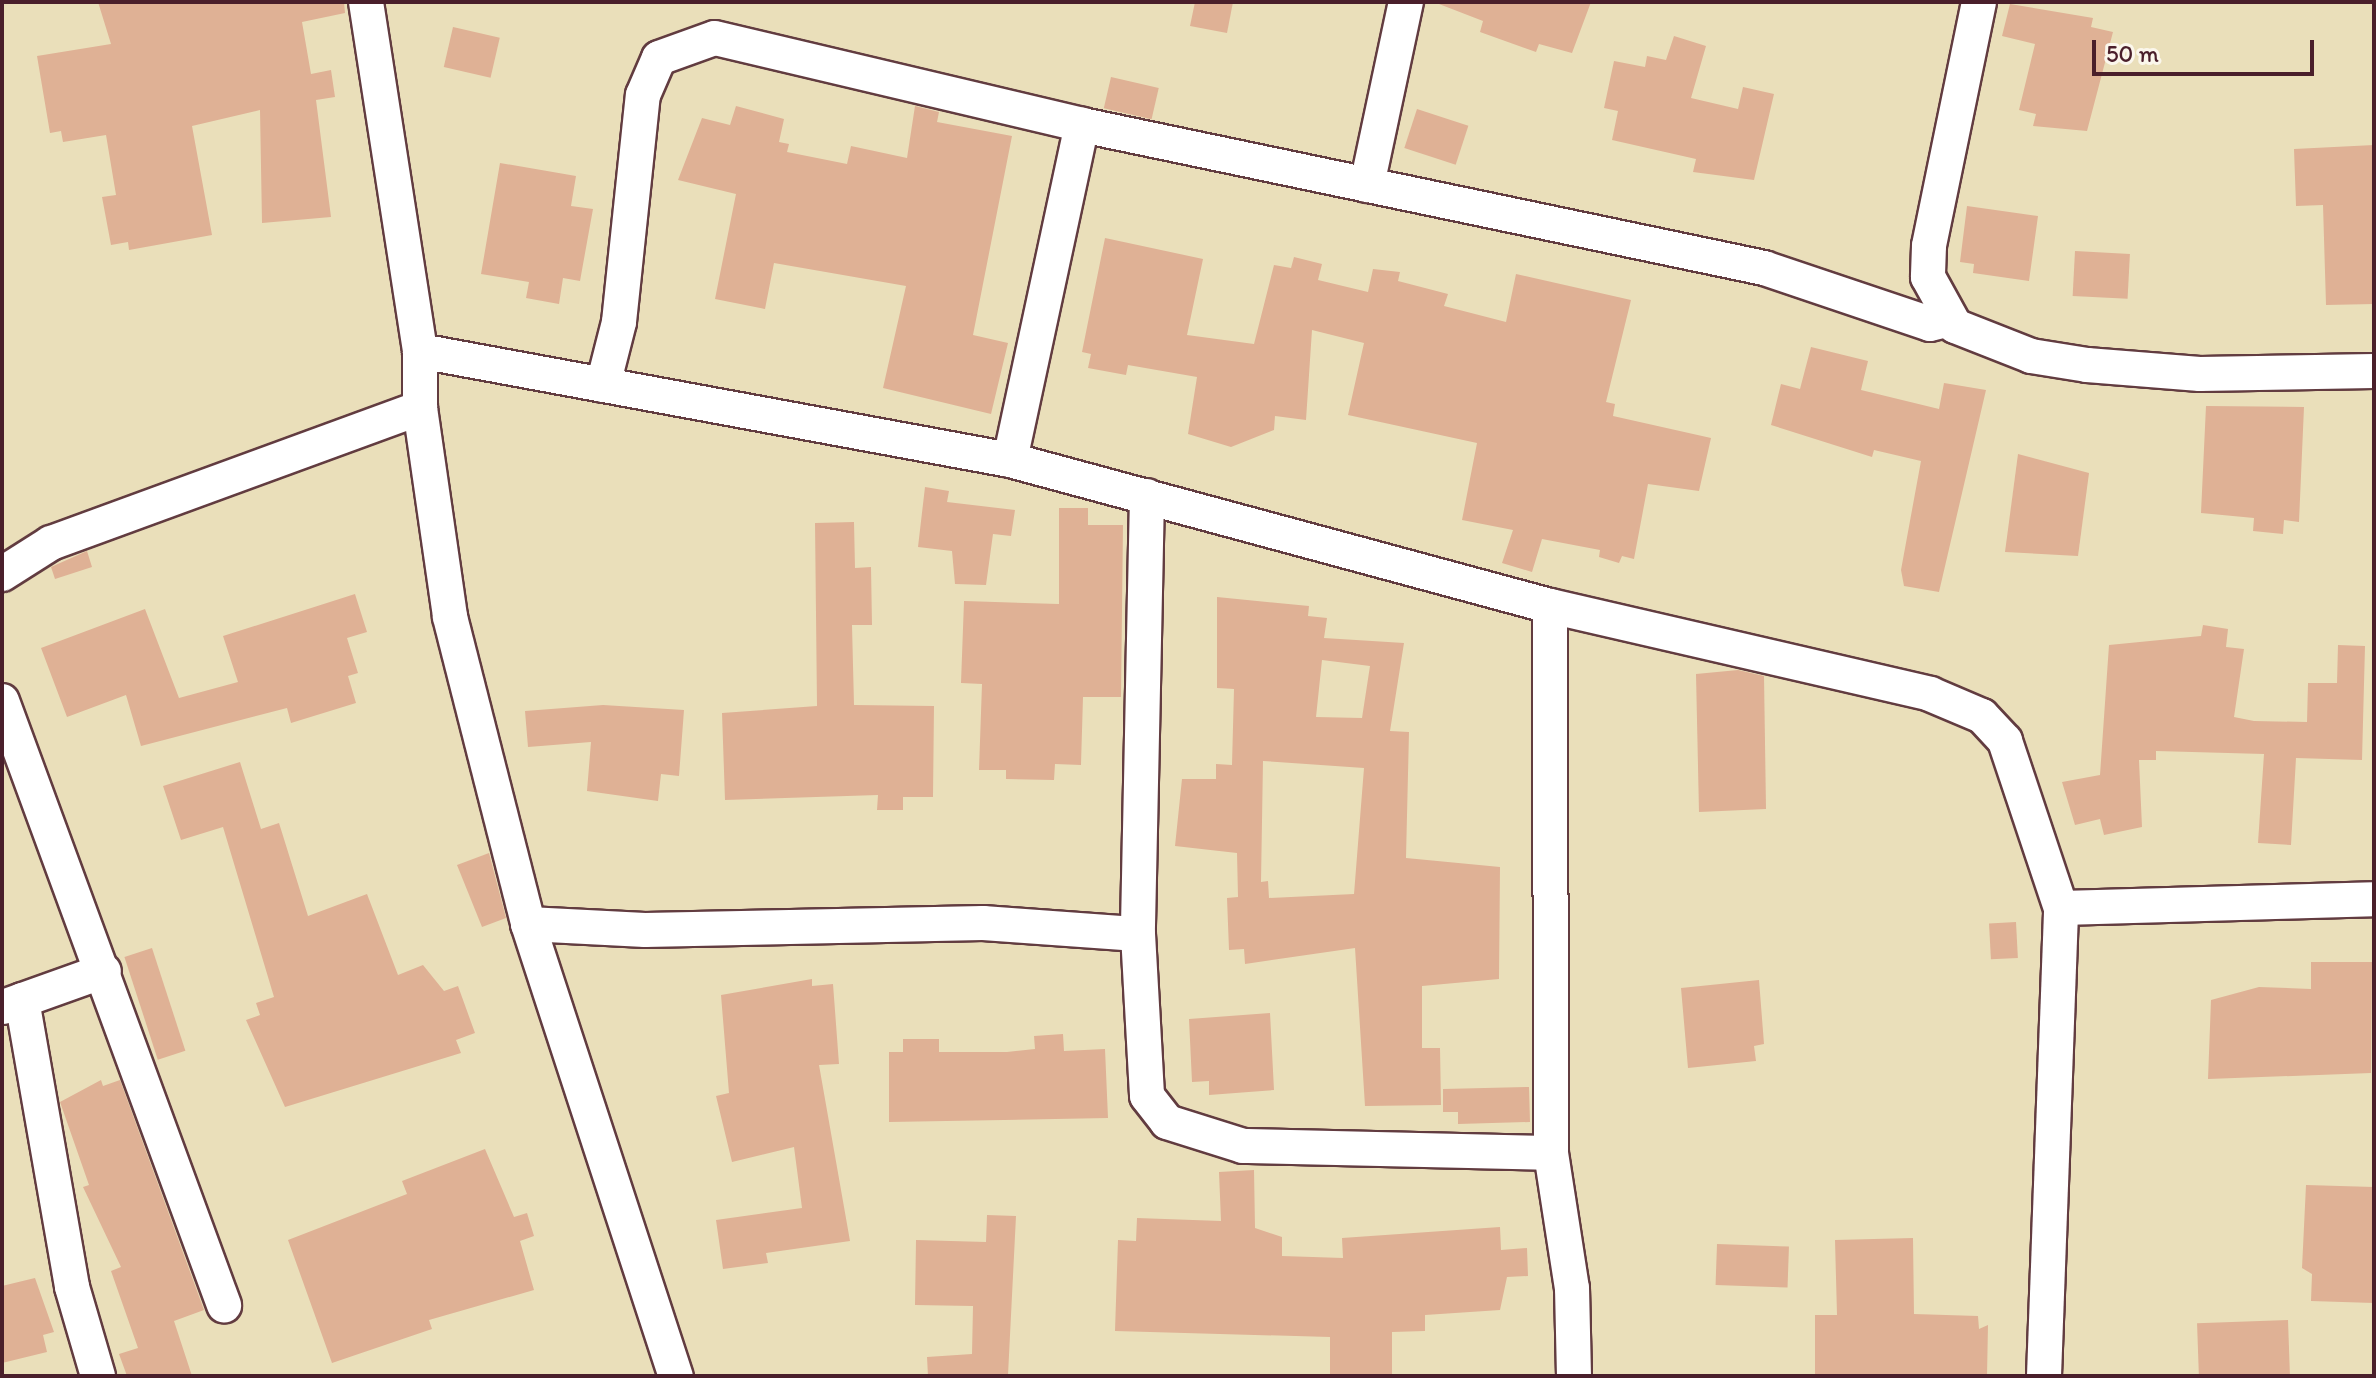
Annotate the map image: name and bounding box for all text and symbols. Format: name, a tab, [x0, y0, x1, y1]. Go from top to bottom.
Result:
scale bar	[2096, 24, 2318, 74]
text: 50 m	[2106, 39, 2159, 68]

